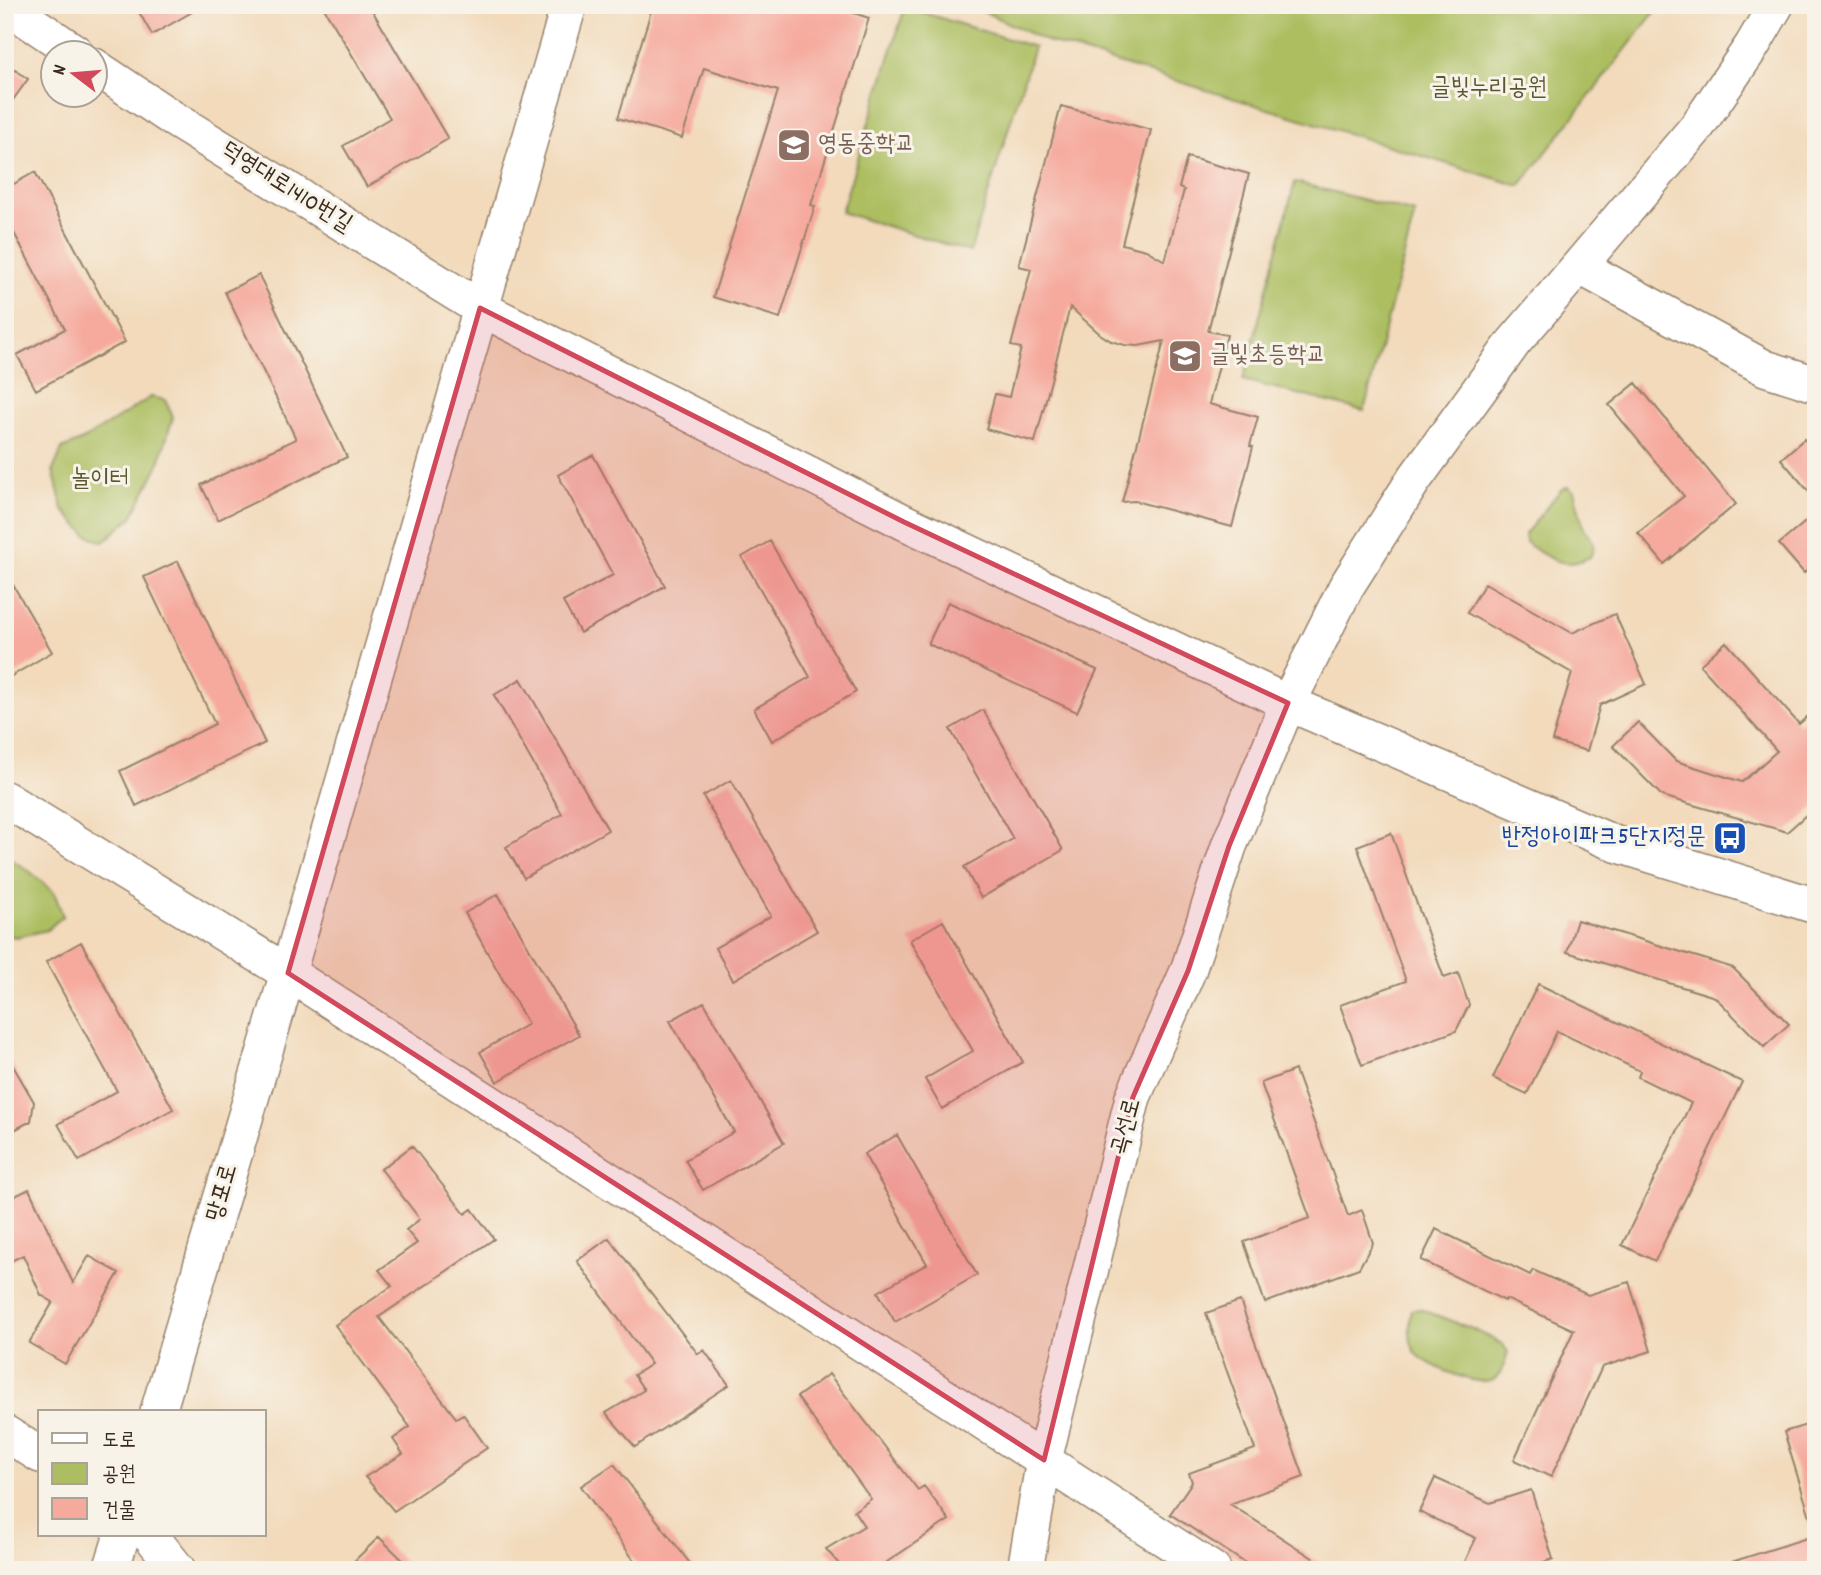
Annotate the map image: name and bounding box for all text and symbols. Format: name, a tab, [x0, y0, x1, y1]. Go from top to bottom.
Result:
north arrow	[38, 38, 108, 108]
text: N	[47, 62, 75, 79]
park label: 글빛누리공원	[1431, 72, 1547, 106]
school or university icon: 영동중학교	[775, 126, 813, 164]
place label: 영동중학교	[818, 128, 915, 162]
street label: 덕영대로1410번길	[214, 134, 358, 242]
school or university icon: 글빛초등학교	[1166, 337, 1204, 375]
place label: 글빛초등학교	[1210, 339, 1326, 373]
park label: 놀이터	[71, 463, 129, 497]
bus stop icon: 반정아이파크5단지정문	[1711, 819, 1749, 857]
place label: 반정아이파크5단지정문	[1502, 821, 1706, 855]
street label: 곡선로	[1103, 1095, 1151, 1159]
street label: 망포로	[199, 1160, 247, 1226]
legend	[38, 1410, 266, 1536]
text: 도로	[102, 1427, 136, 1457]
text: 공원	[102, 1461, 136, 1491]
text: 건물	[102, 1497, 136, 1527]

